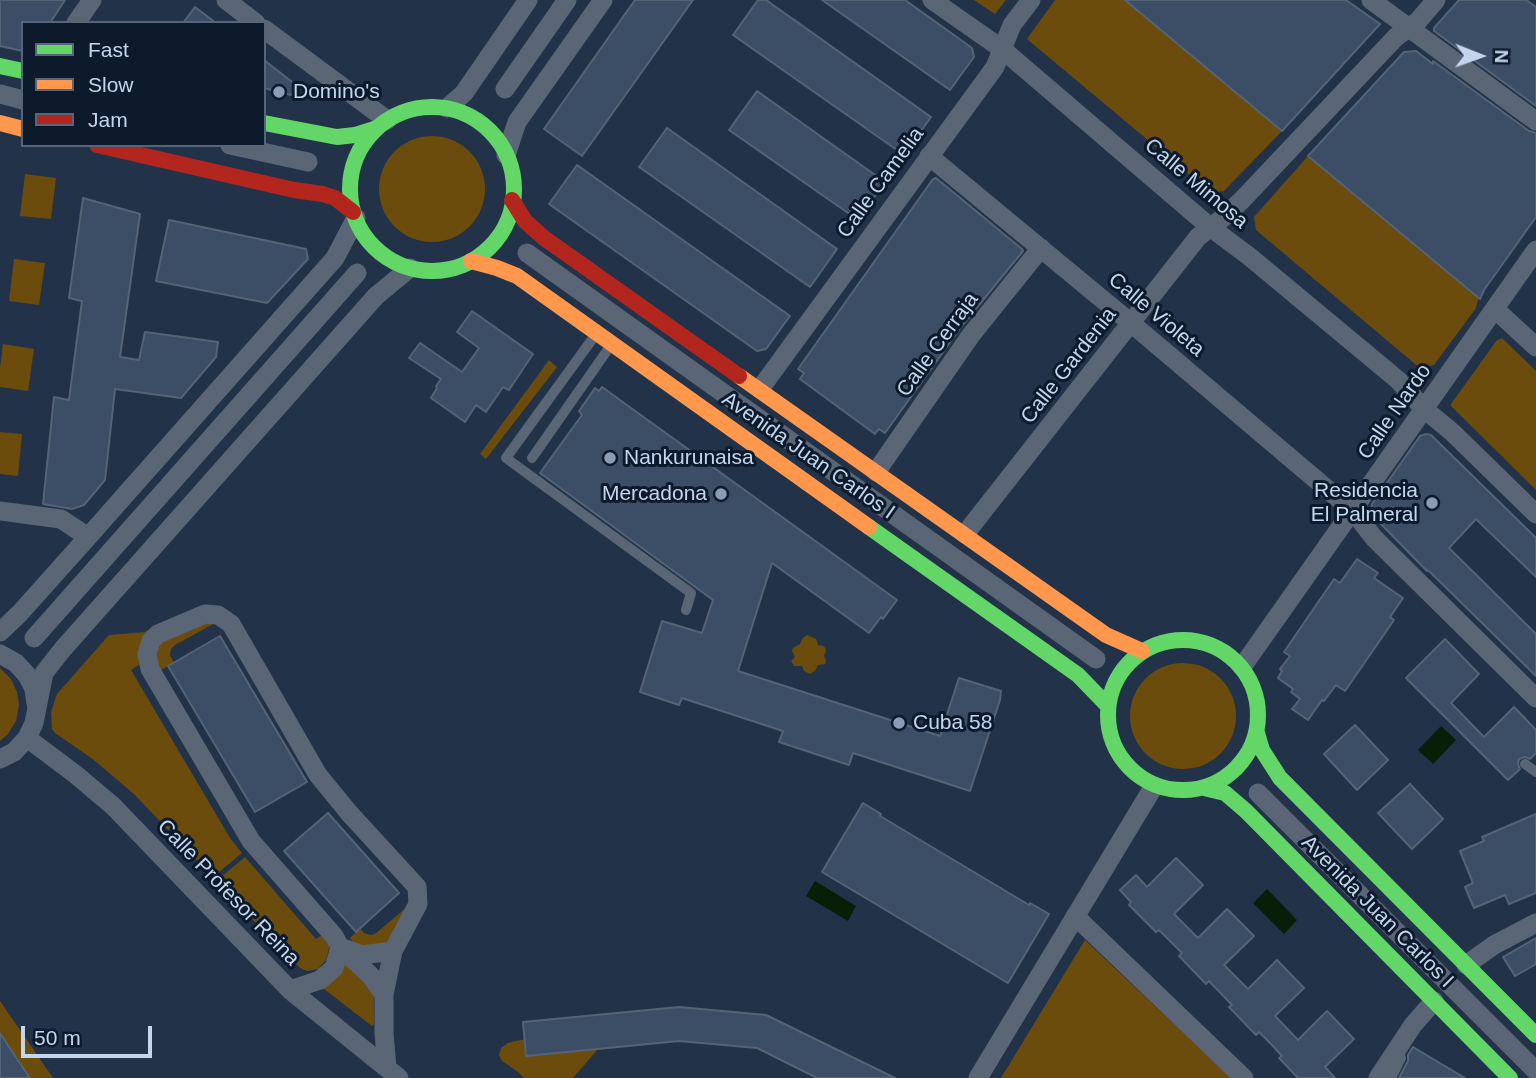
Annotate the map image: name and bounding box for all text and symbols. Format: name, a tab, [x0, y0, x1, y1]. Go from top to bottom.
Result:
legend	[21, 21, 266, 147]
north arrow	[1445, 21, 1515, 91]
text: Fast	[88, 38, 129, 61]
text: N	[1491, 49, 1512, 63]
text: Slow	[88, 73, 134, 96]
place label: Domino's	[293, 79, 380, 105]
marker: Domino's	[271, 84, 287, 100]
text: Jam	[88, 108, 128, 131]
street label: Calle Camelia	[832, 123, 930, 243]
street label: Calle Mimosa	[1139, 133, 1253, 235]
street label: Calle Violeta	[1103, 268, 1209, 362]
street label: Calle Cerraja	[892, 288, 984, 402]
street label: Calle Gardenia	[1016, 303, 1122, 429]
street label: Calle Nardo	[1353, 359, 1437, 465]
street label: Avenida Juan Carlos I	[717, 387, 899, 525]
place label: Nankurunaisa	[624, 445, 754, 471]
marker: Nankurunaisa	[602, 450, 618, 466]
place label: Residencia El Palmeral	[1311, 478, 1418, 528]
place label: Mercadona	[602, 481, 707, 507]
marker: Mercadona	[713, 486, 729, 502]
marker: Residencia El Palmeral	[1424, 495, 1440, 511]
place label: Cuba 58	[913, 710, 992, 736]
marker: Cuba 58	[891, 715, 907, 731]
street label: Calle Profesor Reina	[152, 815, 304, 971]
street label: Avenida Juan Carlos I	[1296, 831, 1458, 993]
scale bar	[24, 1012, 156, 1056]
text: 50 m	[34, 1026, 81, 1049]

